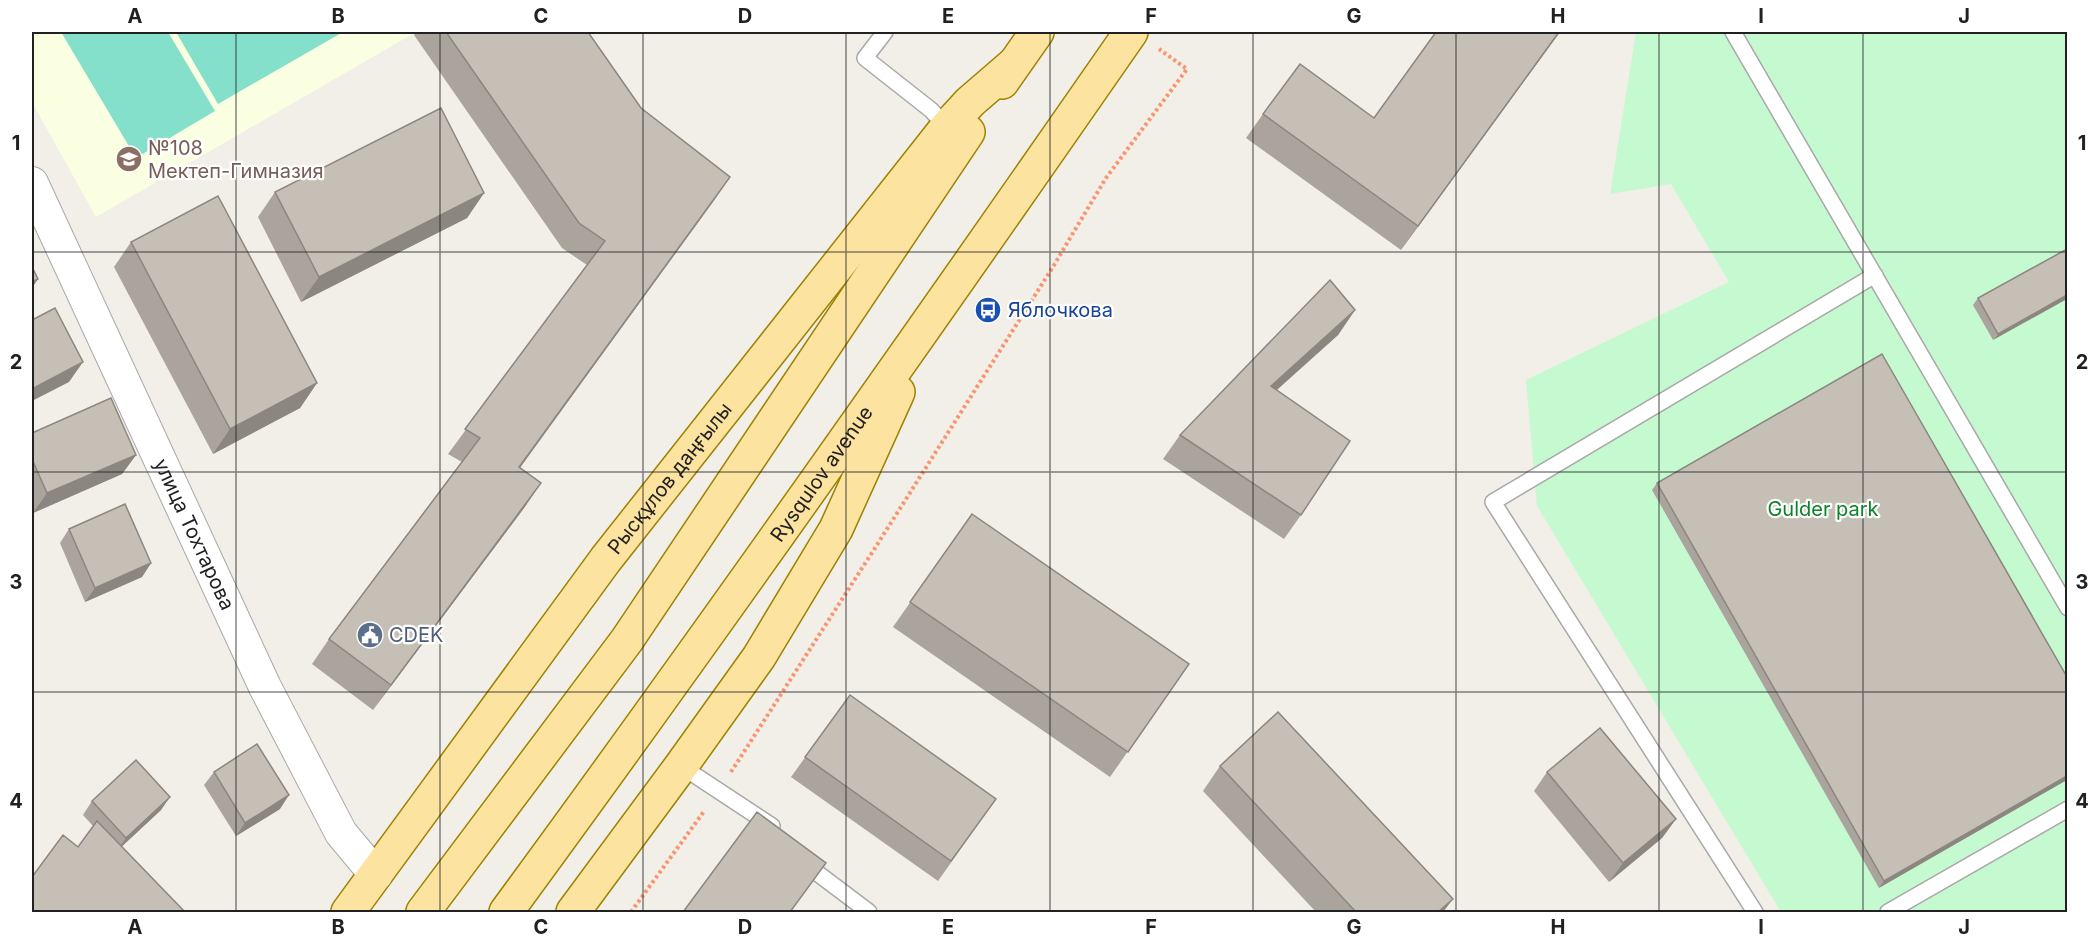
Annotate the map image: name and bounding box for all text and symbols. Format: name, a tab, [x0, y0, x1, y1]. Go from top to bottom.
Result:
text: A	[128, 4, 143, 28]
text: B	[331, 4, 345, 28]
text: C	[534, 4, 548, 28]
text: D	[738, 4, 752, 28]
text: E	[942, 4, 954, 28]
text: F	[1145, 4, 1157, 28]
text: G	[1346, 4, 1362, 28]
text: H	[1551, 4, 1565, 28]
text: I	[1758, 4, 1764, 28]
text: J	[1958, 4, 1970, 28]
text: 1	[12, 131, 20, 155]
text: 1	[2078, 131, 2086, 155]
place label: №108 Мектеп-Гимназия	[148, 136, 324, 183]
school or university icon: №108 Мектеп-Гимназия	[114, 144, 144, 174]
bus stop icon: Яблочкова	[973, 295, 1003, 325]
place label: Яблочкова	[1008, 298, 1113, 322]
text: 2	[10, 350, 22, 374]
text: 2	[2076, 350, 2088, 374]
street label: Рысқұлов даңғылы	[602, 398, 737, 559]
street label: Rysqulov avenue	[765, 401, 878, 546]
street label: улица Тохтарова	[149, 455, 240, 614]
park label: Gulder park	[1767, 497, 1879, 521]
text: 3	[10, 570, 22, 594]
text: 3	[2076, 570, 2088, 594]
public building icon: CDEK	[355, 620, 385, 650]
place label: CDEK	[389, 623, 444, 647]
text: 4	[9, 789, 23, 813]
text: 4	[2075, 789, 2089, 813]
text: A	[128, 915, 143, 939]
text: B	[331, 915, 345, 939]
text: C	[534, 915, 548, 939]
text: D	[738, 915, 752, 939]
text: E	[942, 915, 954, 939]
text: F	[1145, 915, 1157, 939]
text: G	[1346, 915, 1362, 939]
text: H	[1551, 915, 1565, 939]
text: I	[1758, 915, 1764, 939]
text: J	[1958, 915, 1970, 939]

